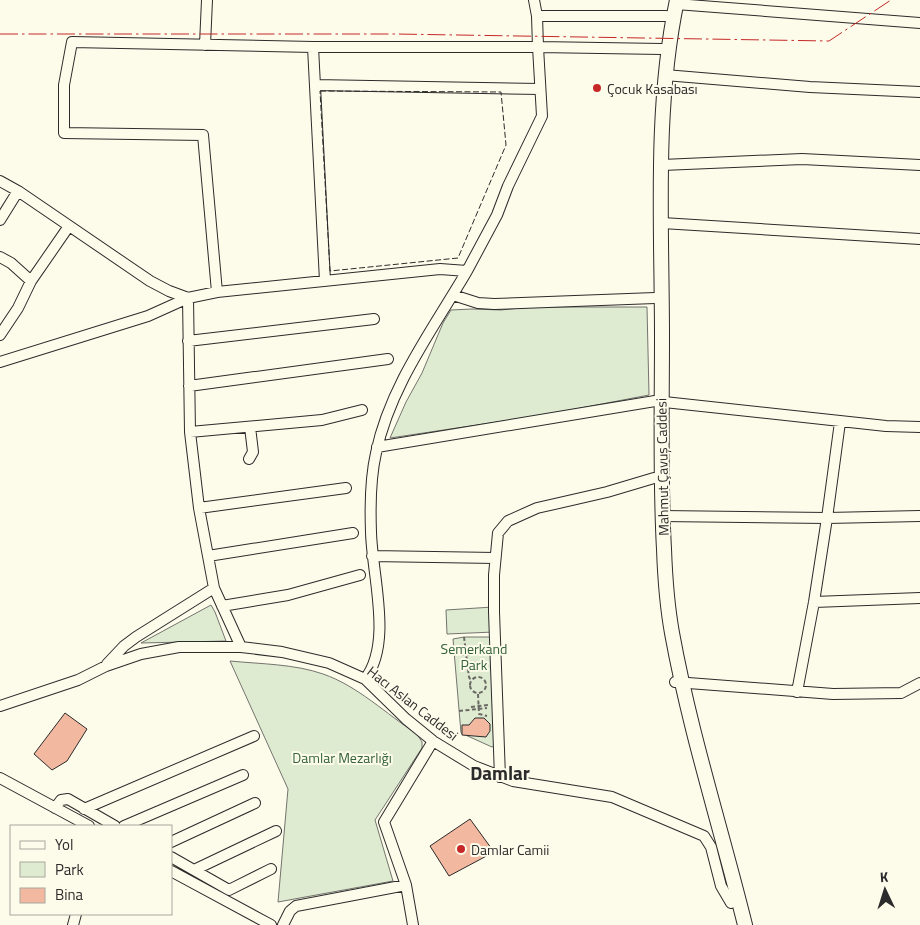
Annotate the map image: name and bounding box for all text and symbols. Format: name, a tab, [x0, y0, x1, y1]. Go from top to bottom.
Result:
place label: Çocuk Kasabası	[607, 78, 698, 99]
marker: Çocuk Kasabası	[591, 82, 603, 94]
street label: Mahmut Çavuş Caddesi	[650, 398, 674, 536]
park label: Semerkand Park	[441, 638, 507, 675]
street label: Hacı Aslan Caddesi	[363, 661, 463, 745]
park label: Damlar Mezarlığı	[292, 747, 392, 768]
district label: Damlar	[470, 758, 530, 787]
legend	[10, 825, 172, 915]
text: Yol	[55, 833, 73, 856]
place label: Damlar Camii	[471, 839, 549, 860]
marker: Damlar Camii	[455, 843, 467, 855]
text: Park	[55, 858, 84, 881]
north arrow	[860, 865, 910, 915]
text: K	[879, 866, 890, 887]
text: Bina	[55, 883, 84, 906]

